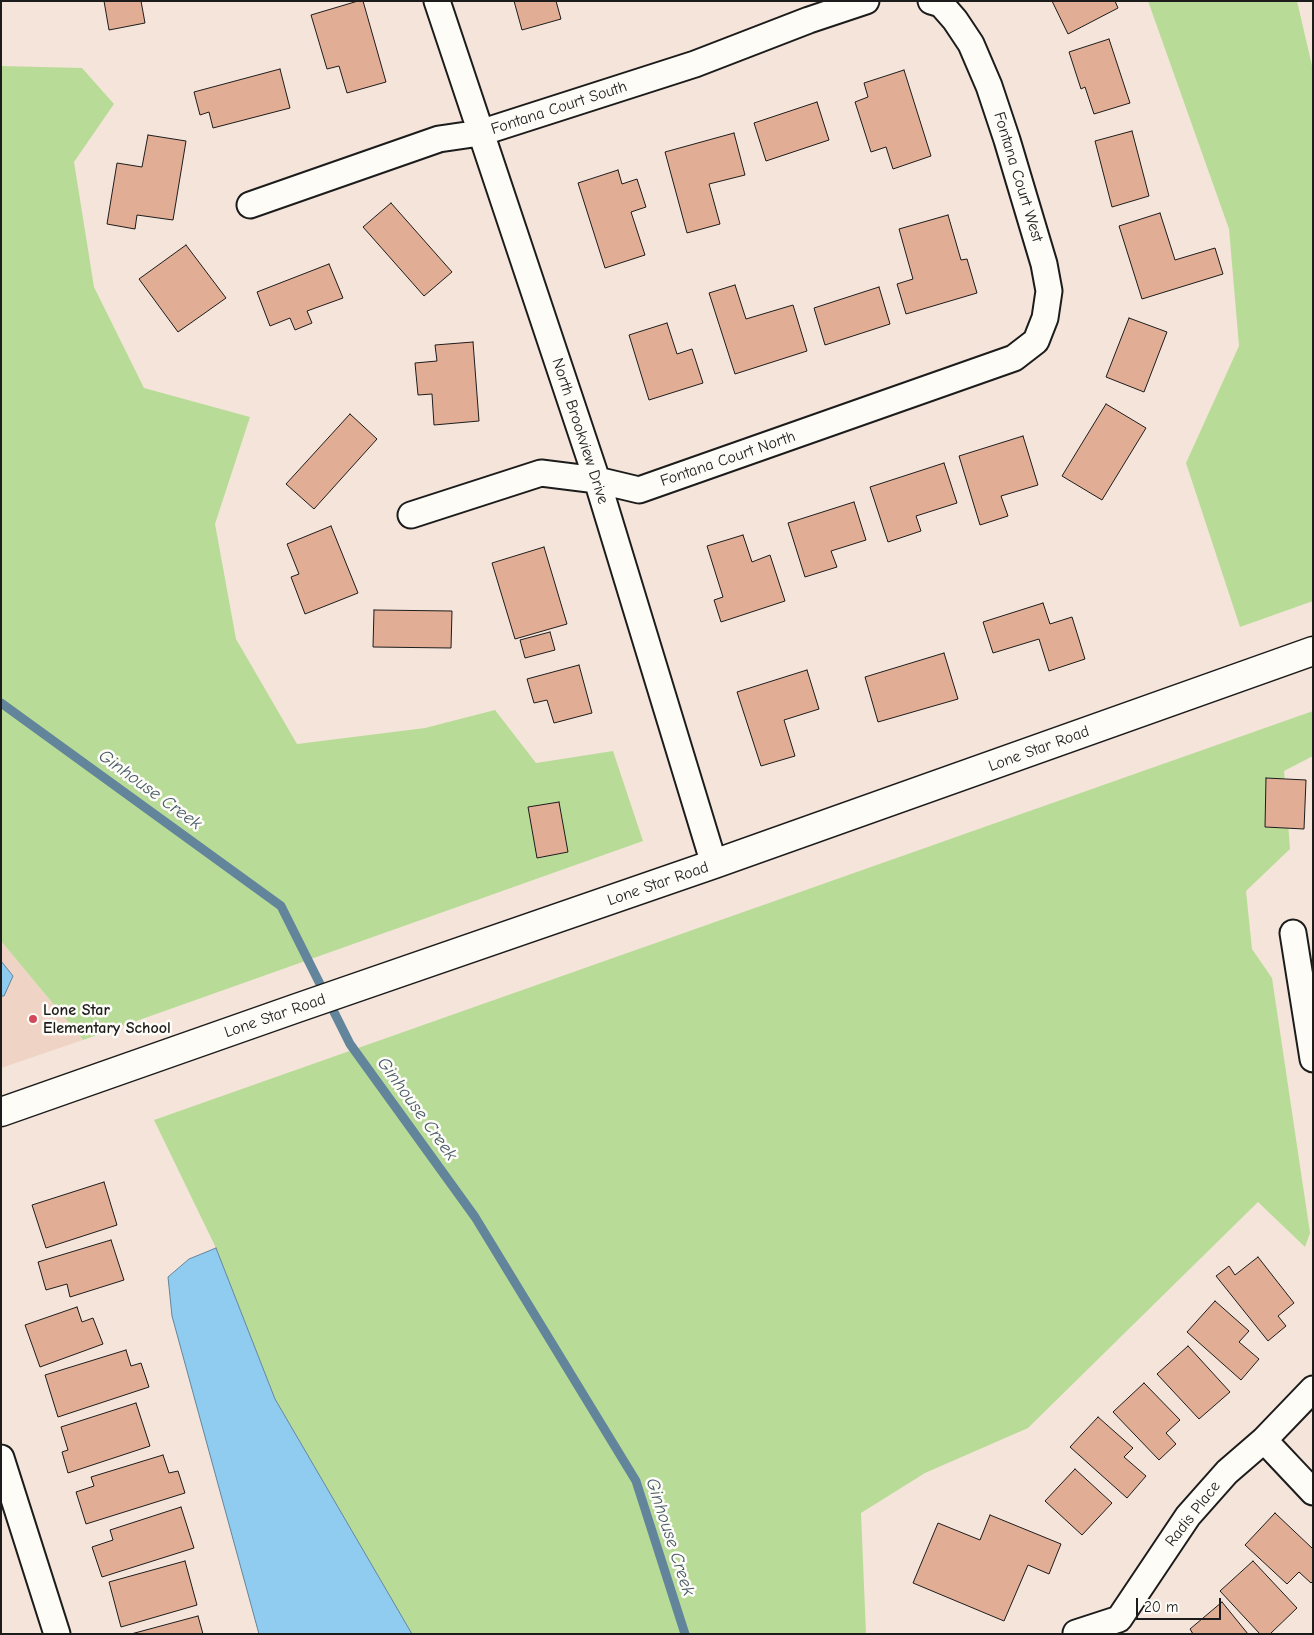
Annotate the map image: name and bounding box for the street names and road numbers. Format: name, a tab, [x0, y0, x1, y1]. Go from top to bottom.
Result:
street label: Fontana Court South	[489, 77, 629, 139]
street label: Fontana Court West	[989, 110, 1047, 244]
street label: North Brookview Drive	[547, 356, 613, 506]
street label: Fontana Court North	[658, 427, 798, 491]
street label: Lone Star Road	[986, 722, 1092, 776]
street label: Lone Star Road	[605, 858, 711, 910]
street label: Lone Star Road	[222, 990, 328, 1042]
street label: Radis Place	[1161, 1477, 1225, 1551]

